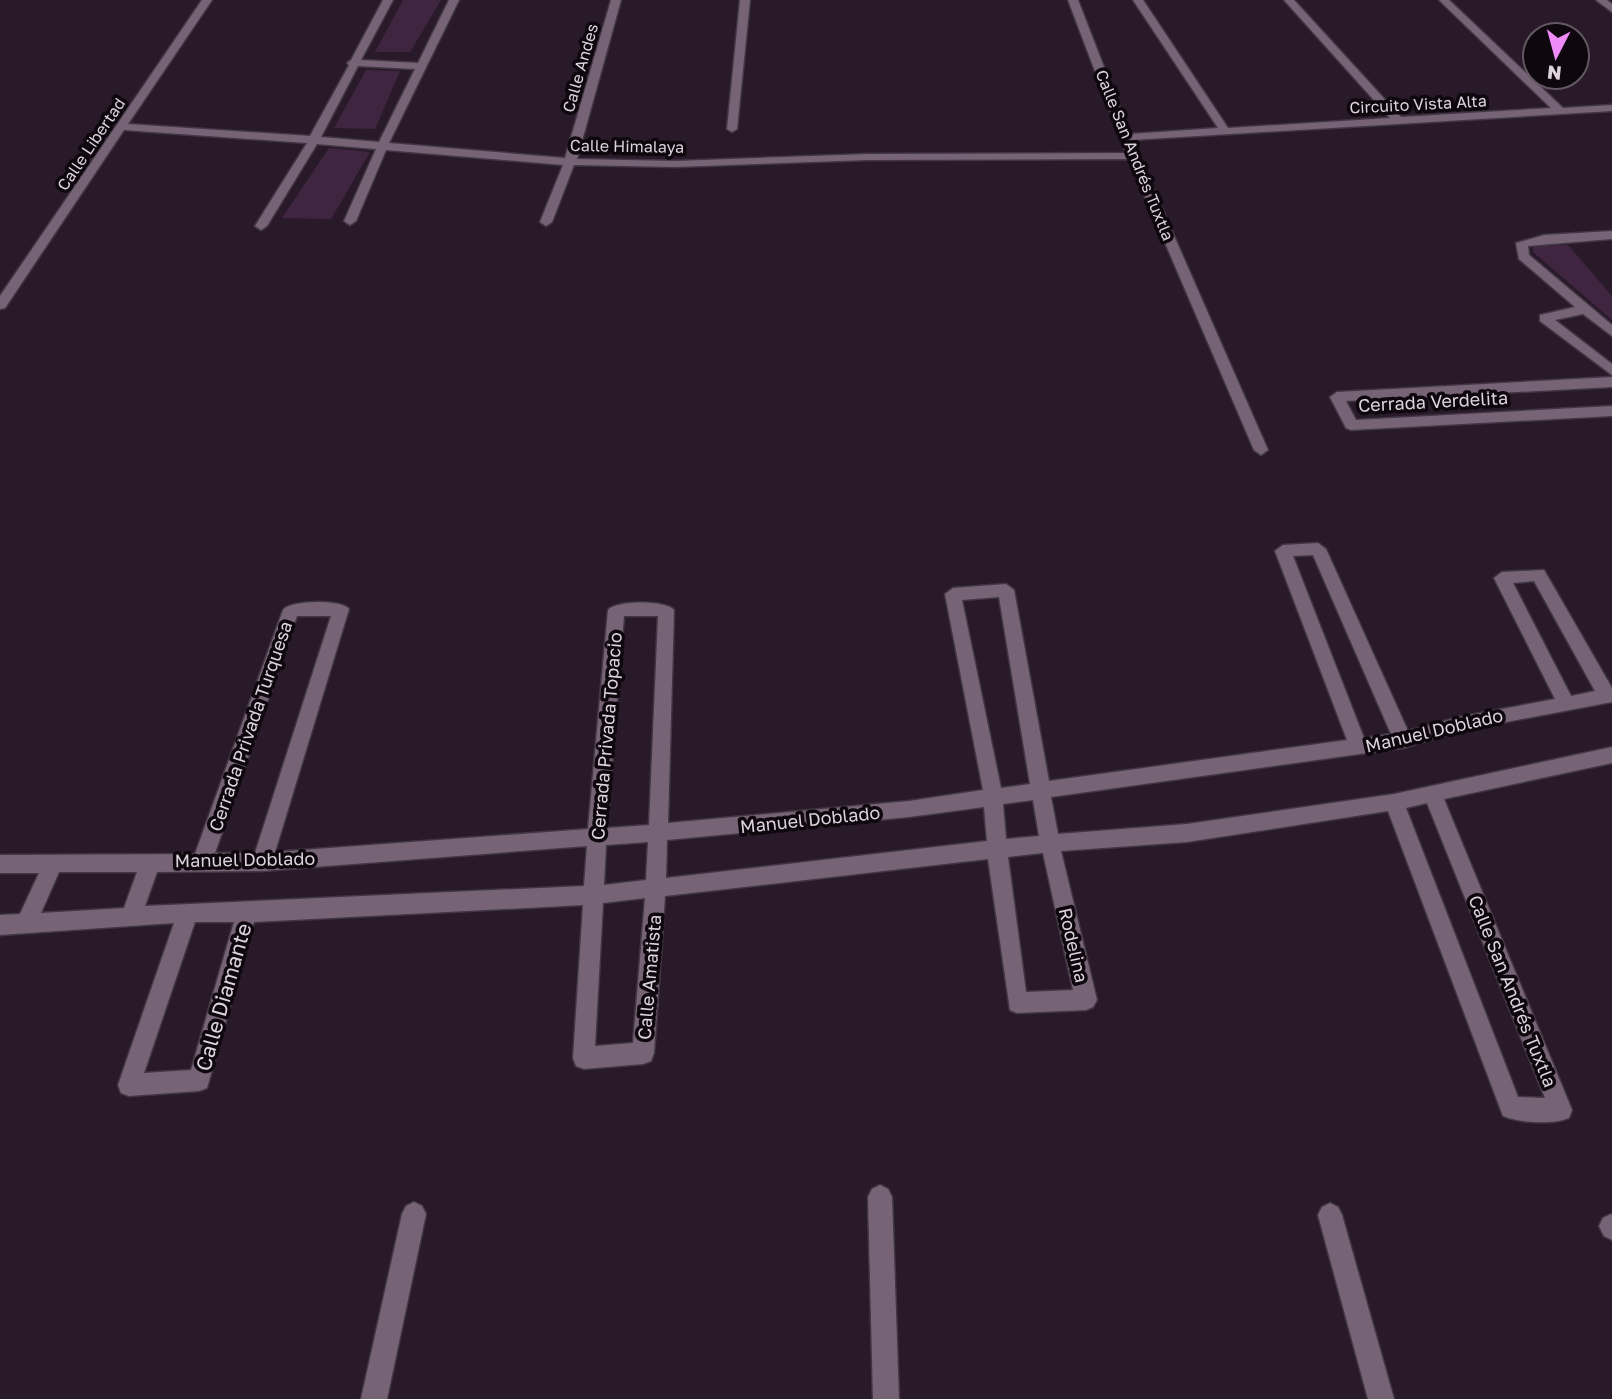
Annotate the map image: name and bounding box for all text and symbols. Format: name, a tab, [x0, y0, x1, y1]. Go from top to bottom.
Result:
street label: Calle Andes	[558, 21, 602, 115]
north arrow	[1521, 21, 1591, 91]
text: N	[1546, 61, 1563, 86]
street label: Calle San Andrés Tuxtla	[1092, 67, 1178, 243]
street label: Circuito Vista Alta	[1349, 90, 1487, 118]
street label: Calle Libertad	[53, 94, 129, 194]
street label: Calle Himalaya	[570, 135, 684, 157]
street label: Cerrada Verdelita	[1357, 386, 1509, 416]
street label: Cerrada Privada Turquesa	[204, 618, 296, 834]
street label: Cerrada Privada Topacio	[586, 631, 626, 841]
street label: Manuel Doblado	[1363, 703, 1505, 757]
street label: Manuel Doblado	[739, 801, 881, 837]
street label: Manuel Doblado	[175, 847, 315, 871]
street label: Calle San Andrés Tuxtla	[1464, 892, 1562, 1090]
street label: Rodelina	[1055, 905, 1093, 985]
street label: Calle Amatista	[633, 913, 665, 1041]
street label: Calle Diamante	[189, 920, 257, 1074]

